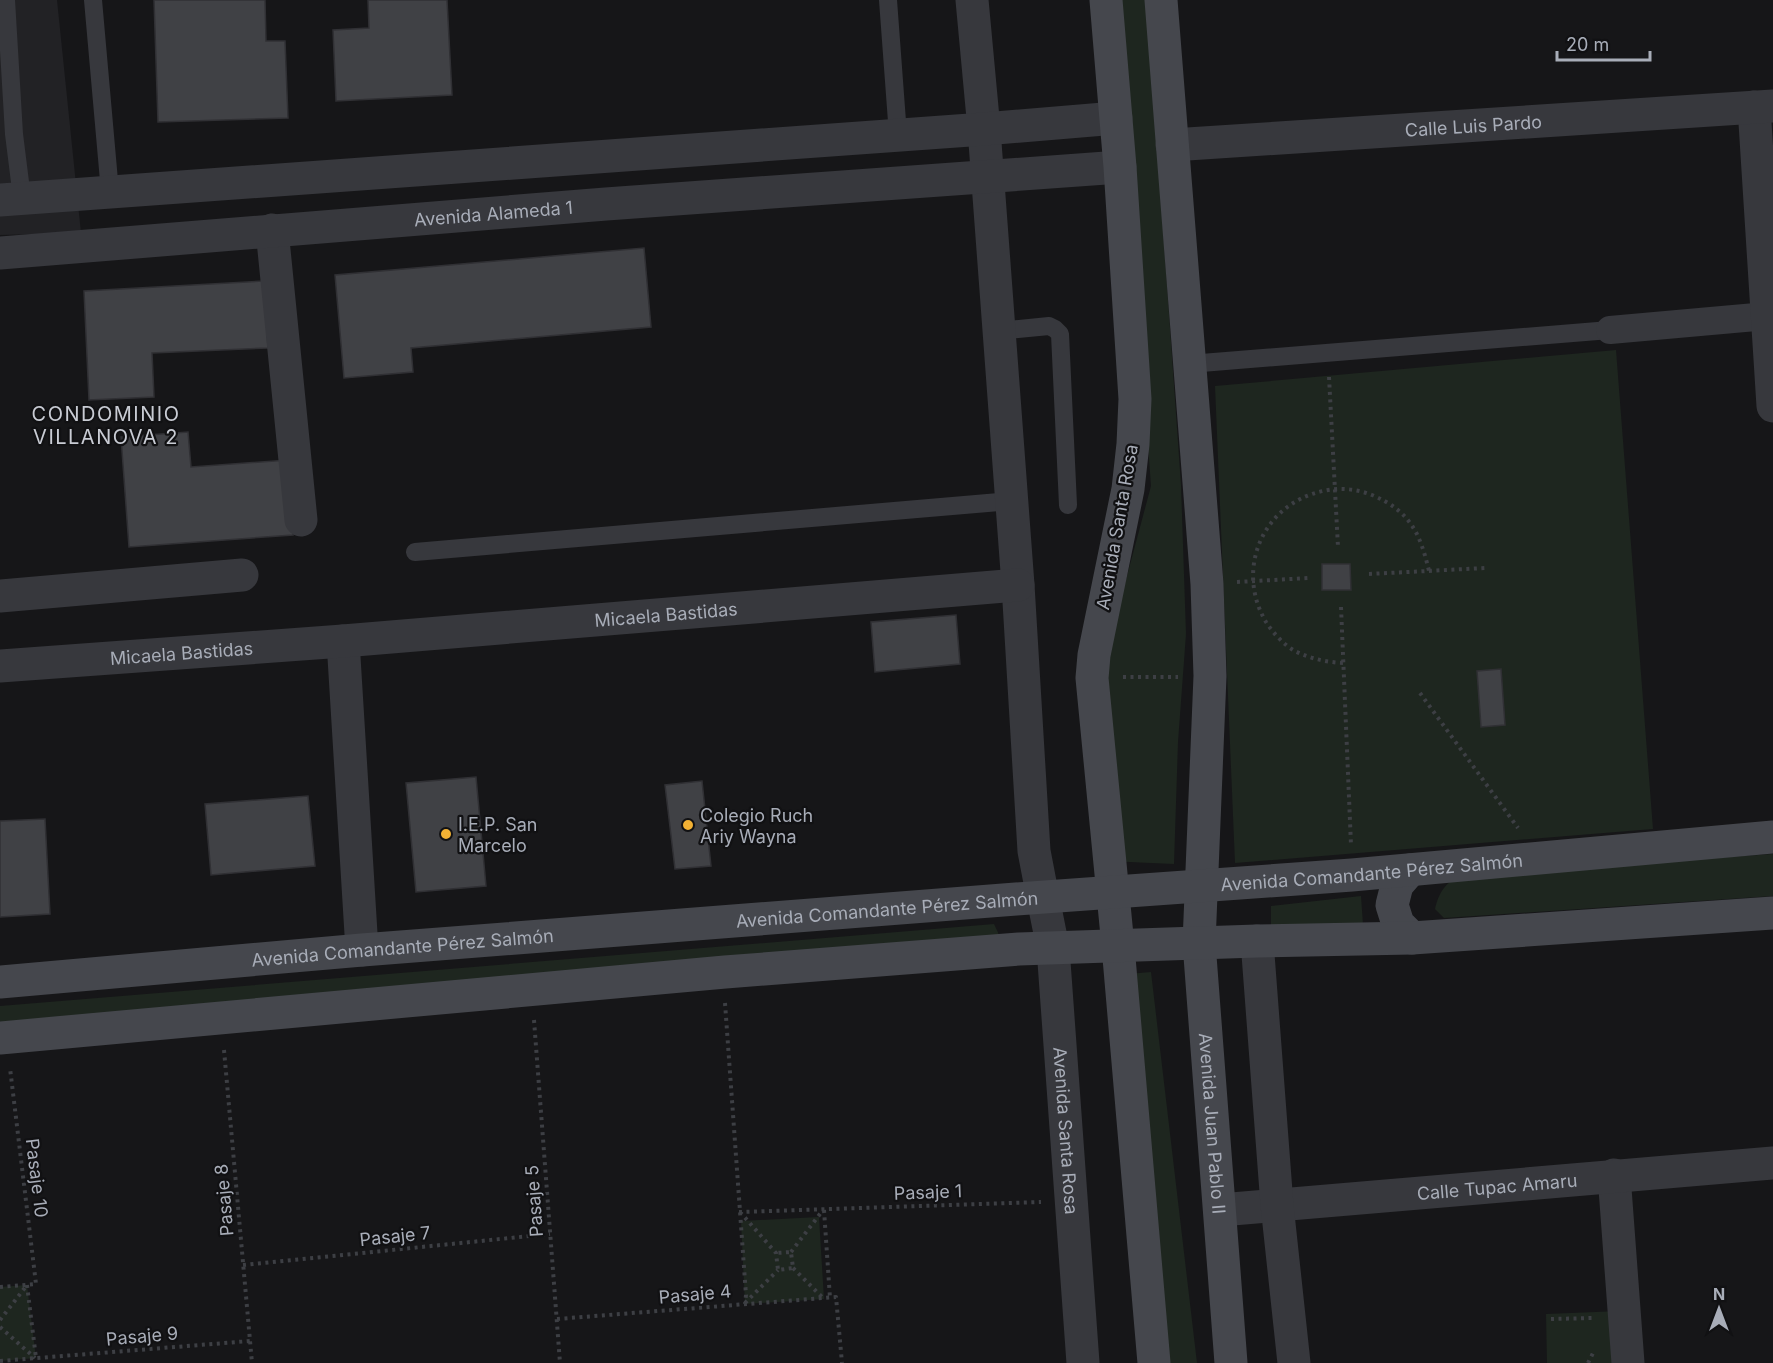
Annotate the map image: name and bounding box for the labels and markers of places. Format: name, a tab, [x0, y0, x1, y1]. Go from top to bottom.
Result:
place label: Colegio Ruch Ariy Wayna	[700, 805, 813, 847]
place label: I.E.P. San Marcelo	[458, 814, 537, 856]
marker: Colegio Ruch Ariy Wayna	[681, 818, 695, 832]
marker: I.E.P. San Marcelo	[439, 827, 453, 841]

